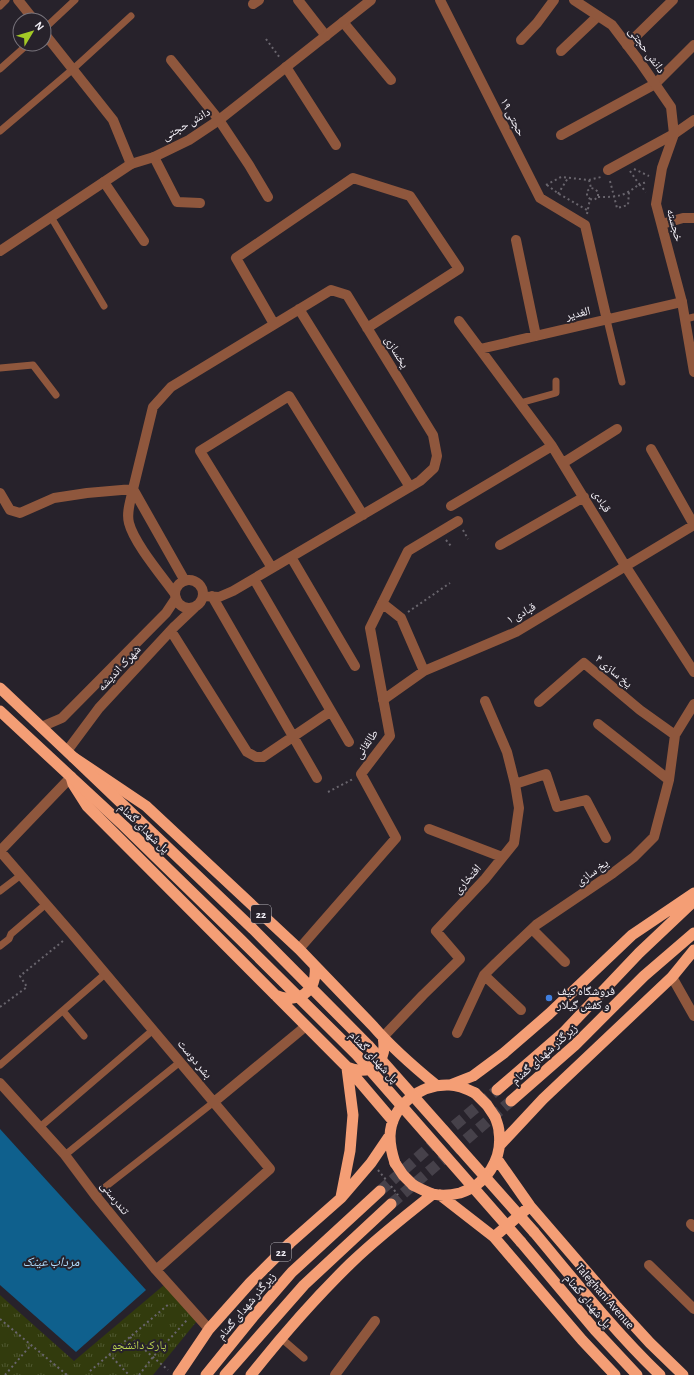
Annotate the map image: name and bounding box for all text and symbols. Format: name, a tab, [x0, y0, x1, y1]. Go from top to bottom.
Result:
north arrow	[12, 12, 52, 52]
text: N	[33, 20, 46, 33]
street label: دانش حجتی	[626, 25, 668, 76]
street label: حجتی ۱۹	[497, 96, 528, 139]
street label: دانش حجتی	[160, 105, 213, 144]
street label: خجسته	[664, 207, 685, 243]
street label: الغدیر	[563, 304, 592, 323]
street label: یخسازی	[382, 334, 411, 371]
street label: قبادی	[590, 488, 613, 515]
street label: قبادی ۱	[504, 600, 538, 627]
street label: شهرک اندیشه	[95, 643, 144, 694]
street label: یخ سازی ۴	[592, 652, 635, 691]
street label: طالقانی	[352, 727, 381, 761]
street label: پل شهدای گمنام	[115, 801, 172, 857]
street label: یخ سازی	[573, 856, 612, 889]
street label: افتخاری	[451, 862, 484, 897]
road number: 22	[251, 905, 271, 923]
place label: فروشگاه کیف و کفش گیلار	[556, 985, 615, 1012]
marker: فروشگاه کیف و کفش گیلار	[544, 993, 554, 1003]
street label: زیرگذر شهدای گمنام	[509, 1021, 581, 1088]
street label: پل شهدای گمنام	[346, 1029, 401, 1087]
street label: بشر دوست	[174, 1037, 215, 1082]
street label: تندرستی	[98, 1179, 132, 1218]
road number: 22	[271, 1243, 291, 1261]
water label: مرداب عینک	[23, 1256, 79, 1269]
street label: Taleghani Avenue	[573, 1261, 637, 1331]
street label: زیرگذر شهدای گمنام	[215, 1270, 279, 1343]
street label: پل شهدای گمنام	[561, 1272, 614, 1332]
park label: پارک دانشجو	[111, 1339, 167, 1352]

